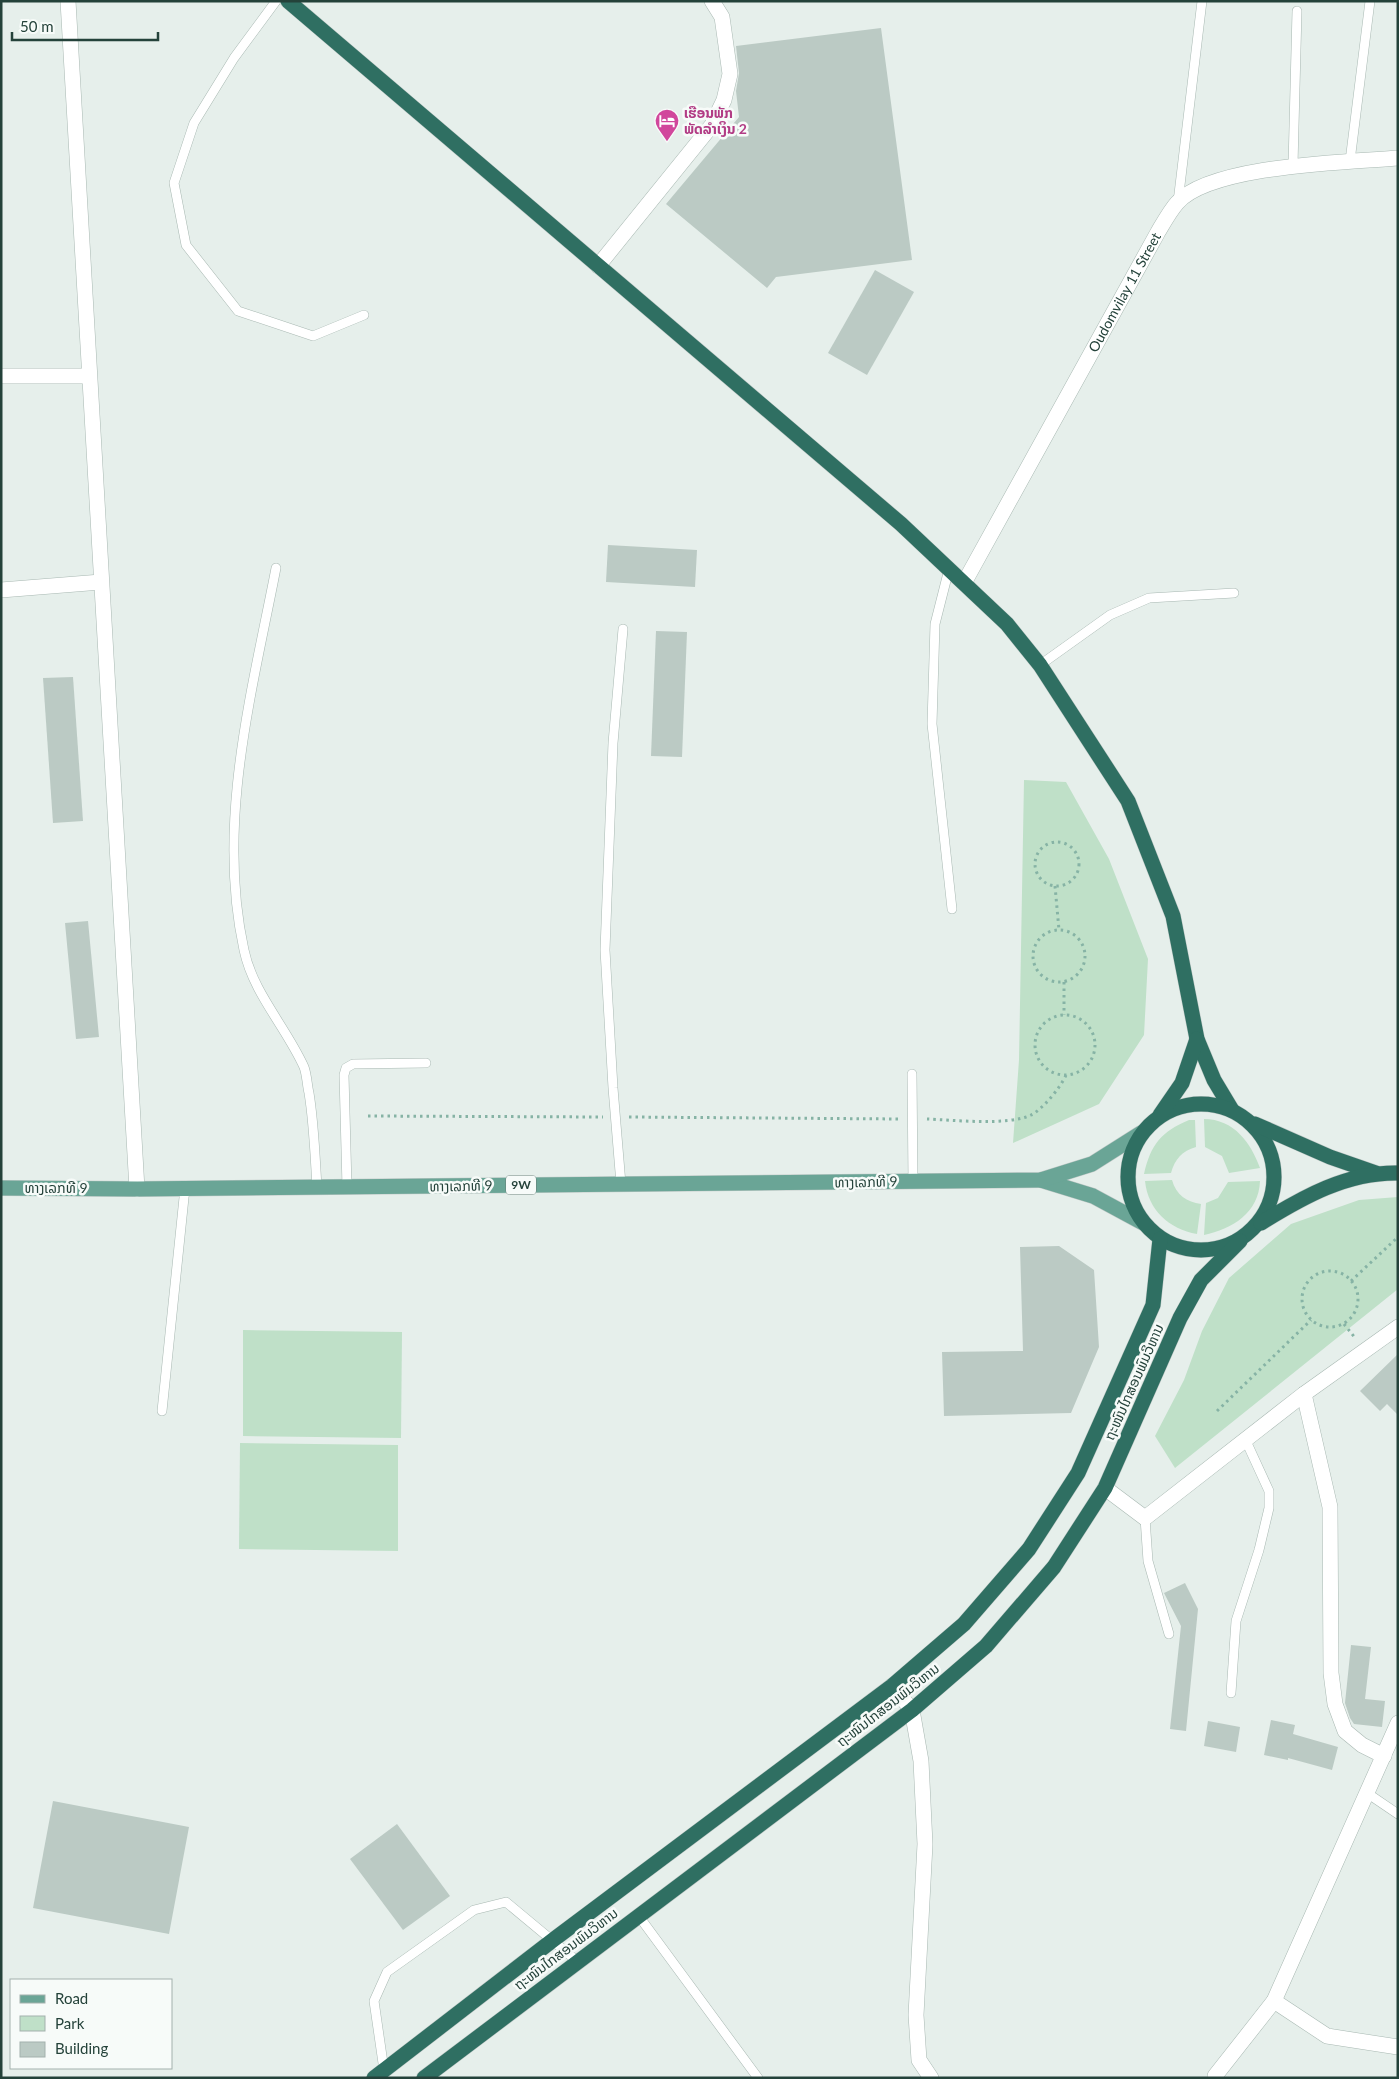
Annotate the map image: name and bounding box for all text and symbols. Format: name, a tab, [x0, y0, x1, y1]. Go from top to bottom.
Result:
scale bar	[12, 10, 159, 42]
text: 50 m	[20, 17, 54, 35]
place label: ເຮືອນພັກ ພັດລຳເງິນ 2	[684, 104, 747, 137]
hotel icon: ເຮືອນພັກ ພັດລຳເງິນ 2	[654, 108, 680, 142]
street label: Oudomvilay 11 Street	[1084, 229, 1164, 355]
street label: ທາງເລກທີ 9	[834, 1172, 898, 1191]
street label: ທາງເລກທີ 9	[429, 1176, 493, 1195]
road number: 9W	[506, 1176, 536, 1194]
street label: ທາງເລກທີ 9	[24, 1179, 88, 1196]
street label: ຖະໜົນໄກສອນພົມວິຫານ	[1100, 1321, 1167, 1443]
street label: ຖະໜົນໄກສອນພົມວິຫານ	[833, 1659, 942, 1750]
street label: ຖະໜົນໄກສອນພົມວິຫານ	[510, 1904, 621, 1993]
legend	[10, 1979, 172, 2069]
text: Road	[55, 1989, 88, 2007]
text: Park	[55, 2014, 85, 2032]
text: Building	[55, 2039, 108, 2057]

